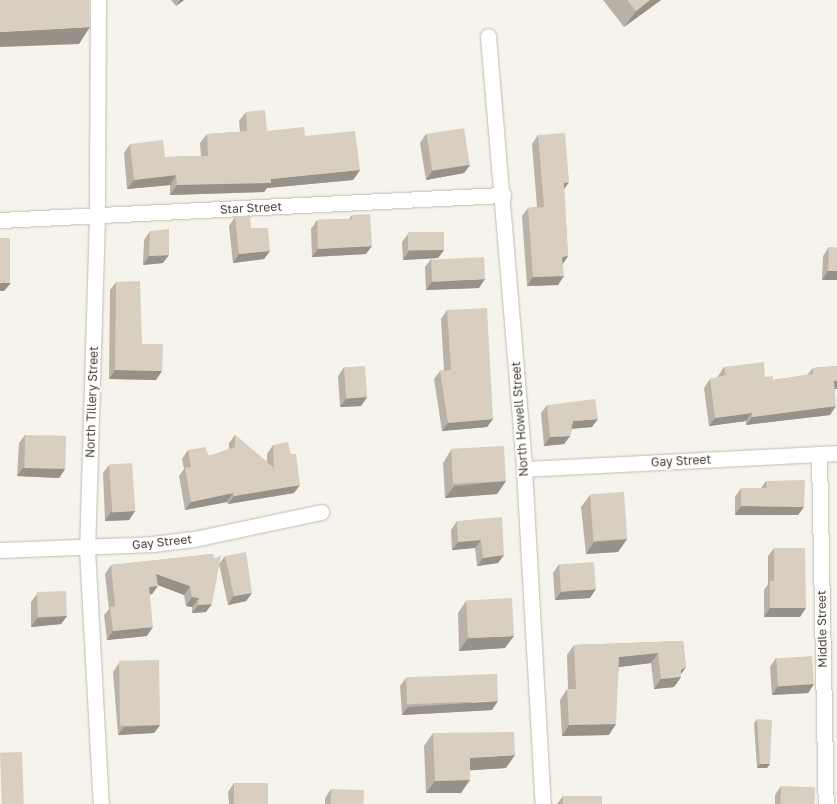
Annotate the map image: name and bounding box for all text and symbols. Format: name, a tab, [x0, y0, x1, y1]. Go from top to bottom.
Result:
street label: Star Street	[220, 199, 282, 217]
street label: North Tillery Street	[83, 346, 101, 458]
street label: North Howell Street	[509, 361, 531, 477]
street label: Gay Street	[651, 452, 711, 470]
street label: Gay Street	[131, 532, 193, 552]
street label: Middle Street	[814, 590, 830, 668]

